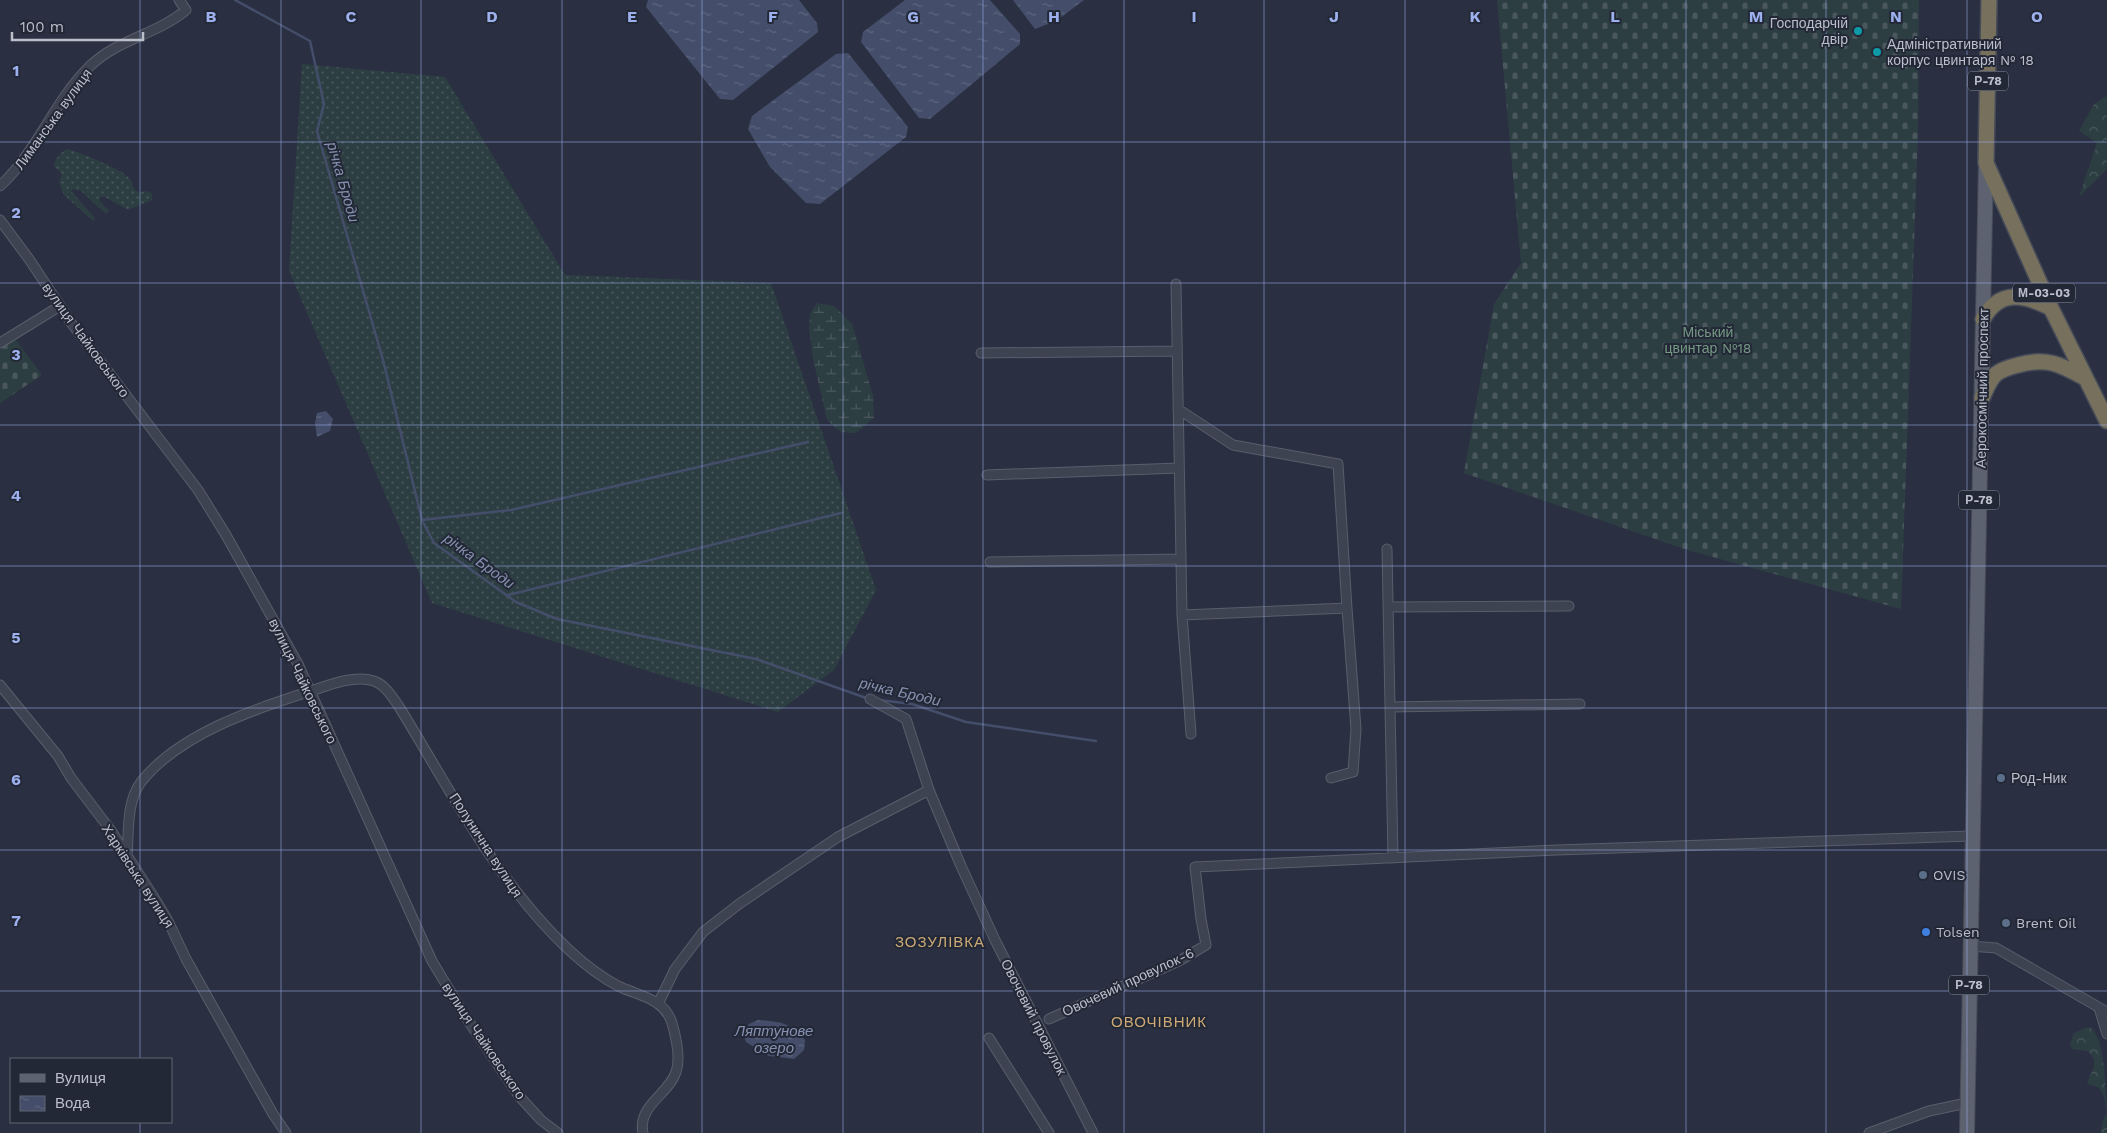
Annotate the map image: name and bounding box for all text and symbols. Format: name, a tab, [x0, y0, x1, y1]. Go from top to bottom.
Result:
text: B	[206, 7, 217, 26]
text: C	[346, 7, 357, 26]
text: D	[486, 7, 498, 26]
text: E	[627, 7, 637, 26]
text: F	[768, 7, 778, 26]
text: G	[907, 7, 919, 26]
text: H	[1048, 7, 1060, 26]
text: I	[1191, 7, 1197, 26]
text: J	[1329, 7, 1339, 26]
text: K	[1469, 7, 1481, 26]
text: L	[1610, 7, 1620, 26]
text: M	[1749, 7, 1763, 26]
text: N	[1890, 7, 1902, 26]
text: O	[2031, 7, 2043, 26]
scale bar	[12, 10, 144, 42]
place label: Господарчій двір	[1770, 15, 1848, 47]
text: 100 m	[20, 18, 64, 36]
marker: Господарчій двір	[1852, 25, 1864, 37]
place label: Адміністративний корпус цвинтаря № 18	[1887, 36, 2034, 68]
marker: Адміністративний корпус цвинтаря № 18	[1871, 46, 1883, 58]
text: 1	[13, 61, 19, 80]
street label: Лиманська вулиця	[11, 65, 95, 173]
road number: Р-78	[1968, 72, 2008, 90]
water label: річка Броди	[323, 139, 363, 225]
text: 2	[11, 203, 21, 222]
street label: вулиця Чайковського	[39, 280, 133, 400]
road number: М-03-03	[2013, 284, 2075, 302]
street label: Аерокосмічний проспект	[1973, 307, 1991, 468]
park label: Міський цвинтар №18	[1664, 324, 1752, 356]
text: 3	[11, 345, 21, 364]
text: 4	[11, 486, 21, 505]
road number: Р-78	[1959, 490, 1999, 510]
water label: річка Броди	[439, 529, 518, 593]
street label: вулиця Чайковського	[266, 616, 340, 746]
text: 5	[11, 628, 21, 647]
water label: річка Броди	[857, 674, 943, 710]
text: 6	[11, 770, 21, 789]
place label: Род-Ник	[2011, 770, 2067, 786]
marker: Род-Ник	[1995, 772, 2007, 784]
street label: Полунична вулиця	[446, 790, 526, 900]
street label: Харківська вулиця	[99, 821, 177, 931]
place label: OVIS	[1933, 867, 1965, 883]
marker: OVIS	[1917, 869, 1929, 881]
text: 7	[11, 911, 21, 930]
place label: Brent Oil	[2016, 915, 2077, 931]
marker: Brent Oil	[2000, 917, 2012, 929]
place label: Tolsen	[1936, 924, 1980, 940]
marker: Tolsen	[1920, 926, 1932, 938]
district label: ЗОЗУЛІВКА	[895, 933, 985, 951]
street label: Овочевий провулок-6	[1060, 944, 1196, 1020]
street label: Овочевий провулок	[998, 956, 1071, 1078]
road number: Р-78	[1949, 976, 1989, 994]
street label: вулиця Чайковського	[439, 980, 529, 1103]
district label: ОВОЧІВНИК	[1111, 1013, 1207, 1031]
water label: Ляптунове озеро	[734, 1022, 813, 1057]
legend	[10, 1058, 172, 1123]
text: Вулиця	[55, 1069, 106, 1087]
text: Вода	[55, 1094, 91, 1112]

